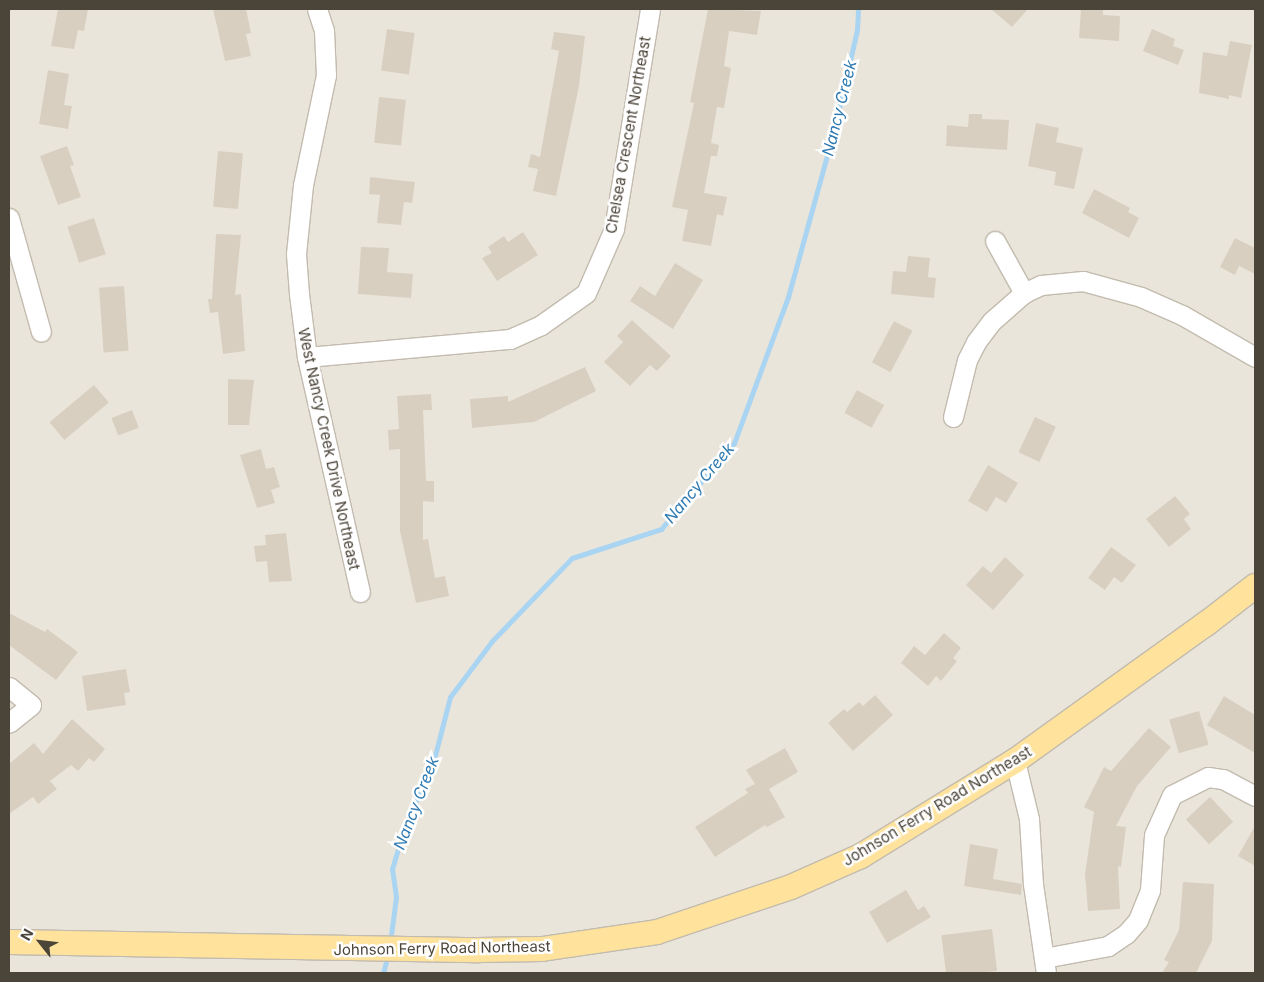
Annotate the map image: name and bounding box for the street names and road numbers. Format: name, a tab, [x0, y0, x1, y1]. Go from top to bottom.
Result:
street label: Chelsea Crescent Northeast	[602, 35, 654, 235]
street label: West Nancy Creek Drive Northeast	[295, 326, 363, 572]
street label: Johnson Ferry Road Northeast	[839, 742, 1035, 870]
street label: Johnson Ferry Road Northeast	[333, 937, 551, 959]

